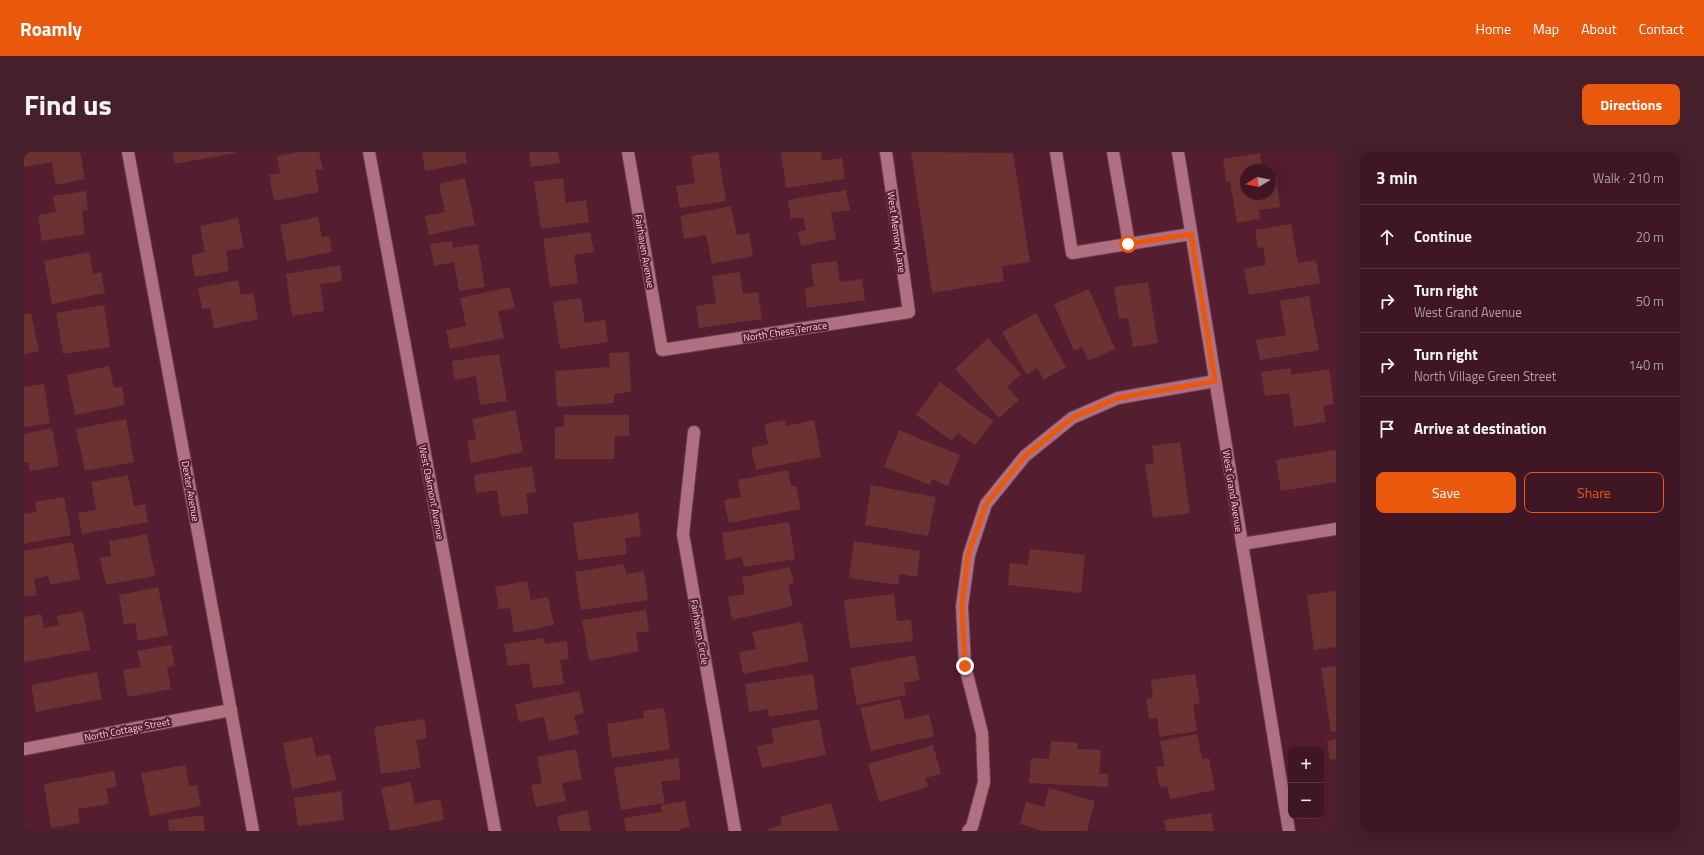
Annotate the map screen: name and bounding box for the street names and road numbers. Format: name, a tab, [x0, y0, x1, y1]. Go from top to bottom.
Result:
street label: West Memory Lane	[883, 191, 910, 274]
street label: Fairhaven Avenue	[631, 213, 658, 289]
street label: North Chess Terrace	[742, 317, 828, 346]
street label: West Oakmont Avenue	[415, 443, 448, 541]
street label: West Grand Avenue	[1219, 449, 1246, 533]
street label: Dexter Avenue	[178, 460, 203, 523]
street label: Fairhaven Circle	[686, 598, 713, 666]
street label: North Cottage Street	[83, 714, 172, 745]

